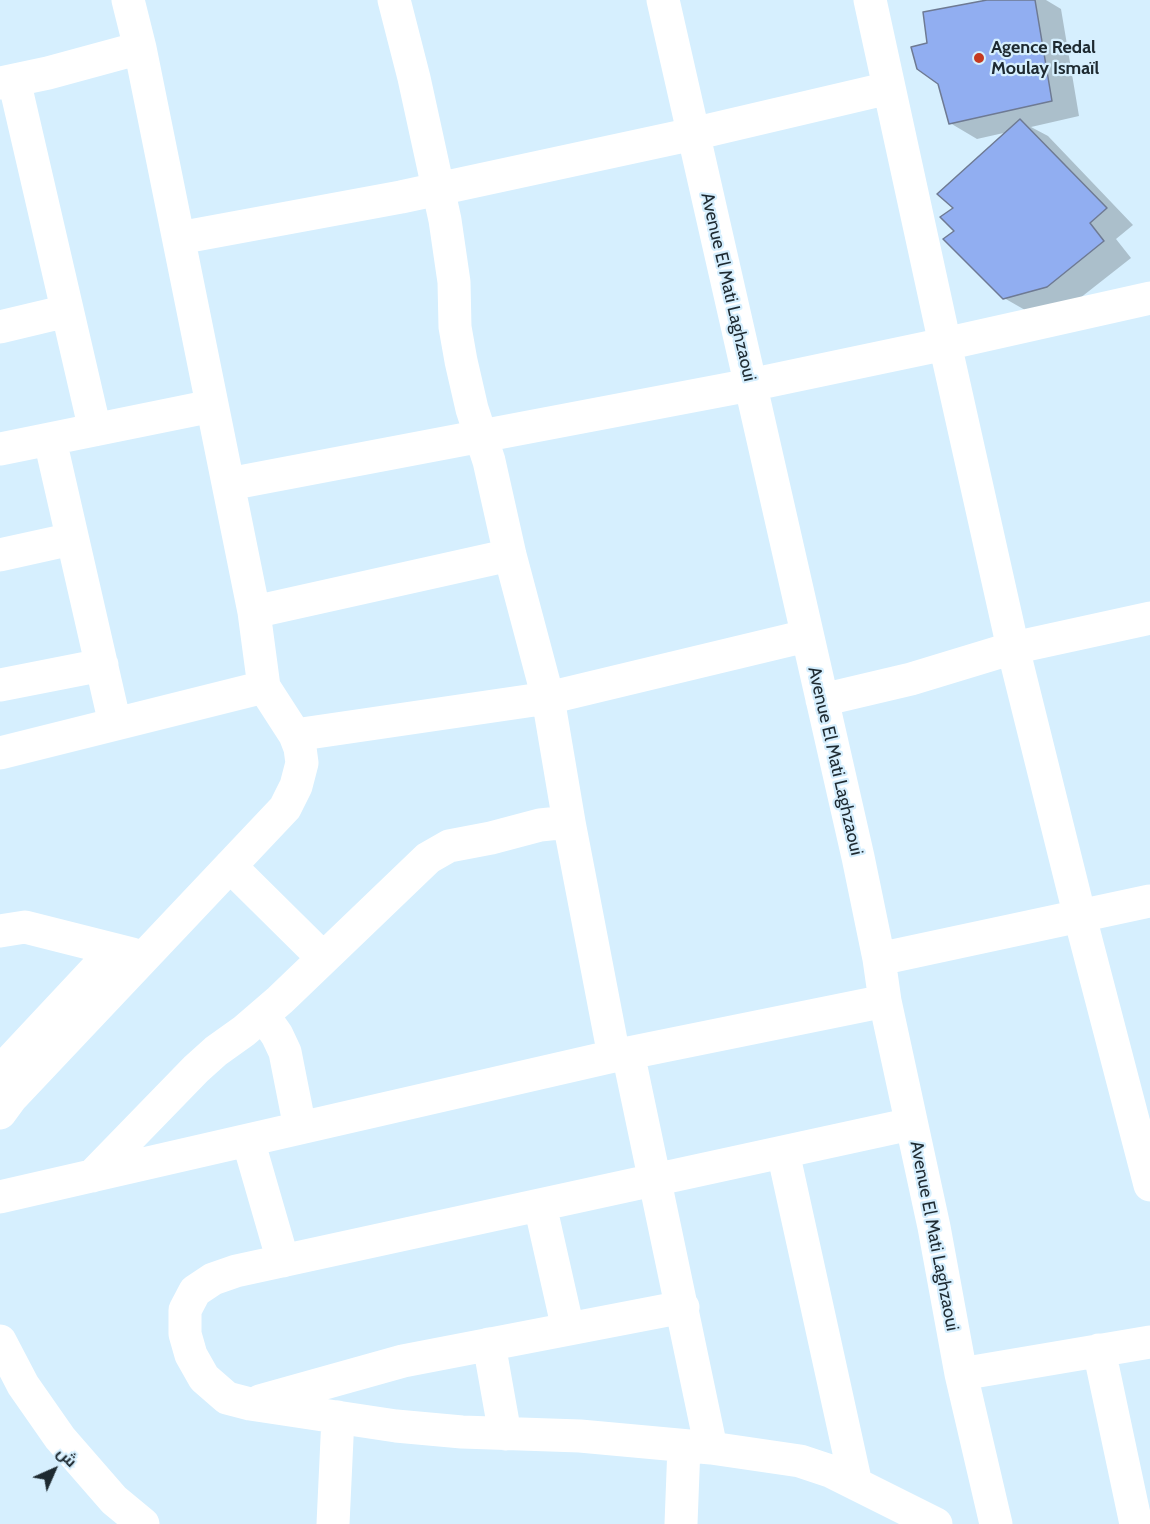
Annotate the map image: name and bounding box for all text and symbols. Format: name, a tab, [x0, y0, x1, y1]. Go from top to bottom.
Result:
place label: Agence Redal Moulay Ismaïl	[991, 37, 1099, 80]
marker: Agence Redal Moulay Ismaïl	[972, 51, 986, 65]
street label: Avenue El Mati Laghzaoui	[696, 191, 760, 383]
street label: Avenue El Mati Laghzaoui	[803, 665, 867, 857]
street label: Avenue El Mati Laghzaoui	[905, 1139, 963, 1333]
north arrow	[24, 1440, 84, 1500]
text: ش	[53, 1443, 81, 1471]

